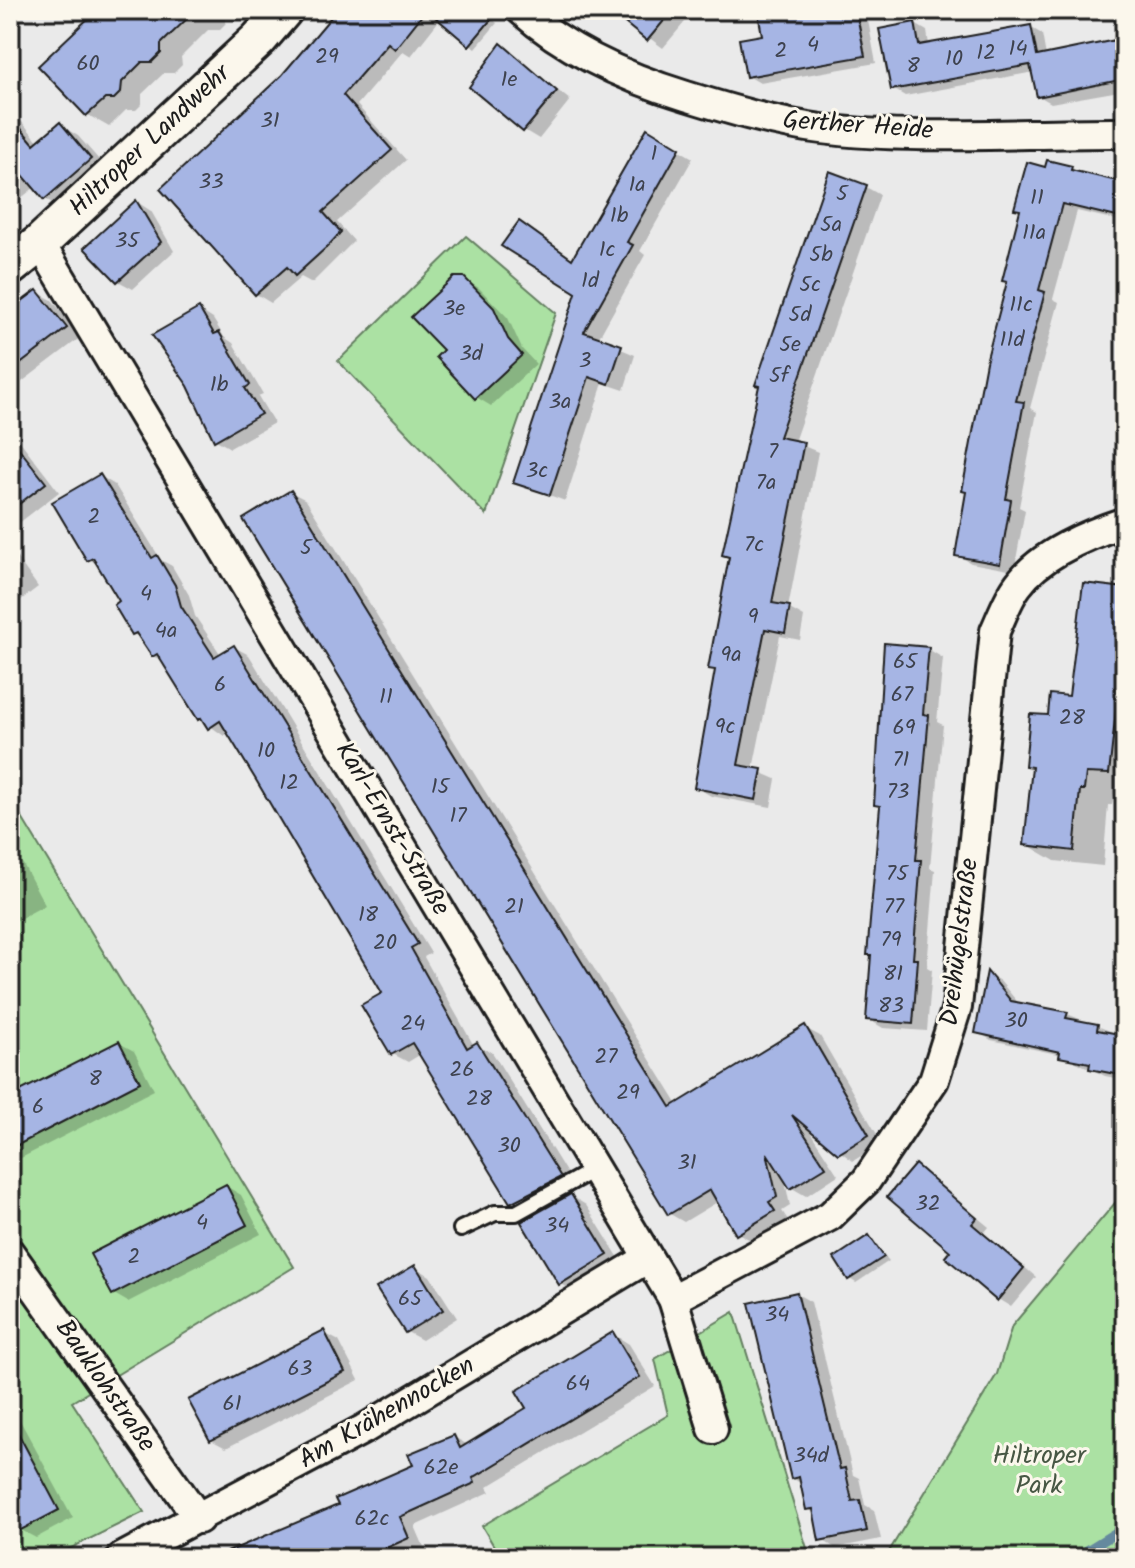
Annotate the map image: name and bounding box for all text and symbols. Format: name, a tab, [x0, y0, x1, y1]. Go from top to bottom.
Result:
house number: 4	[807, 28, 819, 63]
house number: 14	[1008, 32, 1028, 67]
house number: 2	[775, 34, 787, 69]
house number: 12	[976, 36, 996, 71]
house number: 29	[315, 40, 339, 75]
house number: 10	[945, 42, 963, 77]
house number: 60	[76, 47, 100, 82]
house number: 8	[906, 49, 920, 84]
street label: Hiltroper Landwehr	[59, 54, 242, 227]
house number: 1e	[501, 63, 518, 98]
street label: Gerther Heide	[781, 100, 935, 152]
house number: 31	[260, 104, 280, 139]
house number: 1	[651, 137, 657, 172]
house number: 33	[198, 165, 224, 200]
house number: 1a	[628, 168, 646, 203]
house number: 5	[836, 177, 849, 212]
house number: 11	[1030, 181, 1044, 216]
house number: 1b	[610, 199, 629, 234]
house number: 5a	[820, 208, 842, 243]
house number: 11a	[1022, 216, 1046, 251]
house number: 35	[115, 224, 140, 259]
house number: 1c	[599, 233, 616, 268]
house number: 5b	[809, 238, 833, 273]
house number: 1d	[581, 264, 600, 299]
house number: 5c	[799, 268, 821, 303]
house number: 11c	[1009, 288, 1033, 323]
house number: 3e	[443, 292, 465, 327]
house number: 5d	[789, 298, 812, 333]
house number: 11d	[1000, 323, 1025, 358]
house number: 5e	[779, 328, 801, 363]
house number: 3d	[459, 337, 484, 372]
house number: 3	[579, 344, 591, 379]
house number: 5f	[769, 359, 792, 394]
house number: 1b	[210, 368, 229, 403]
house number: 3a	[549, 385, 571, 420]
house number: 7	[768, 435, 779, 470]
house number: 3c	[526, 454, 548, 489]
house number: 7a	[756, 466, 776, 501]
house number: 2	[88, 500, 100, 535]
house number: 7c	[744, 528, 764, 563]
house number: 5	[300, 531, 313, 566]
house number: 4	[140, 577, 152, 612]
house number: 9	[748, 600, 759, 635]
house number: 4a	[155, 614, 177, 649]
house number: 9a	[720, 638, 742, 673]
house number: 65	[893, 645, 918, 680]
house number: 6	[214, 668, 226, 703]
house number: 67	[891, 678, 914, 713]
house number: 11	[379, 680, 393, 715]
house number: 28	[1059, 701, 1086, 736]
house number: 9c	[715, 710, 735, 745]
house number: 69	[893, 711, 916, 746]
house number: 10	[257, 734, 275, 769]
street label: Karl-Ernst-Straße	[323, 734, 461, 924]
house number: 71	[892, 743, 910, 778]
house number: 12	[279, 766, 299, 801]
house number: 15	[431, 770, 451, 805]
house number: 73	[887, 775, 909, 810]
house number: 17	[449, 799, 467, 834]
street label: Dreihügelstraße	[929, 855, 991, 1028]
house number: 75	[886, 857, 909, 892]
house number: 21	[504, 890, 524, 925]
house number: 77	[884, 890, 905, 925]
house number: 18	[358, 898, 379, 933]
house number: 79	[881, 923, 902, 958]
house number: 20	[373, 926, 397, 961]
house number: 81	[883, 957, 903, 992]
house number: 83	[878, 989, 904, 1024]
house number: 30	[1004, 1004, 1028, 1039]
house number: 24	[401, 1007, 425, 1042]
house number: 27	[595, 1040, 618, 1075]
house number: 26	[449, 1053, 475, 1088]
house number: 8	[88, 1062, 102, 1097]
house number: 29	[616, 1076, 640, 1111]
house number: 28	[466, 1082, 493, 1117]
house number: 6	[32, 1090, 44, 1125]
house number: 30	[497, 1129, 521, 1164]
house number: 31	[677, 1146, 697, 1181]
house number: 32	[915, 1187, 941, 1222]
house number: 4	[196, 1206, 208, 1241]
house number: 34	[545, 1209, 569, 1244]
house number: 2	[128, 1240, 140, 1275]
house number: 65	[398, 1282, 423, 1317]
house number: 34	[765, 1298, 789, 1333]
street label: Bauklohstraße	[44, 1311, 167, 1462]
street label: Am Krähennocken	[291, 1345, 483, 1481]
house number: 63	[288, 1352, 312, 1387]
house number: 64	[566, 1367, 590, 1402]
house number: 61	[222, 1387, 242, 1422]
park label: Hiltroper Park	[992, 1435, 1087, 1507]
house number: 34d	[793, 1439, 830, 1474]
house number: 62e	[424, 1451, 459, 1486]
house number: 62c	[355, 1502, 390, 1537]

